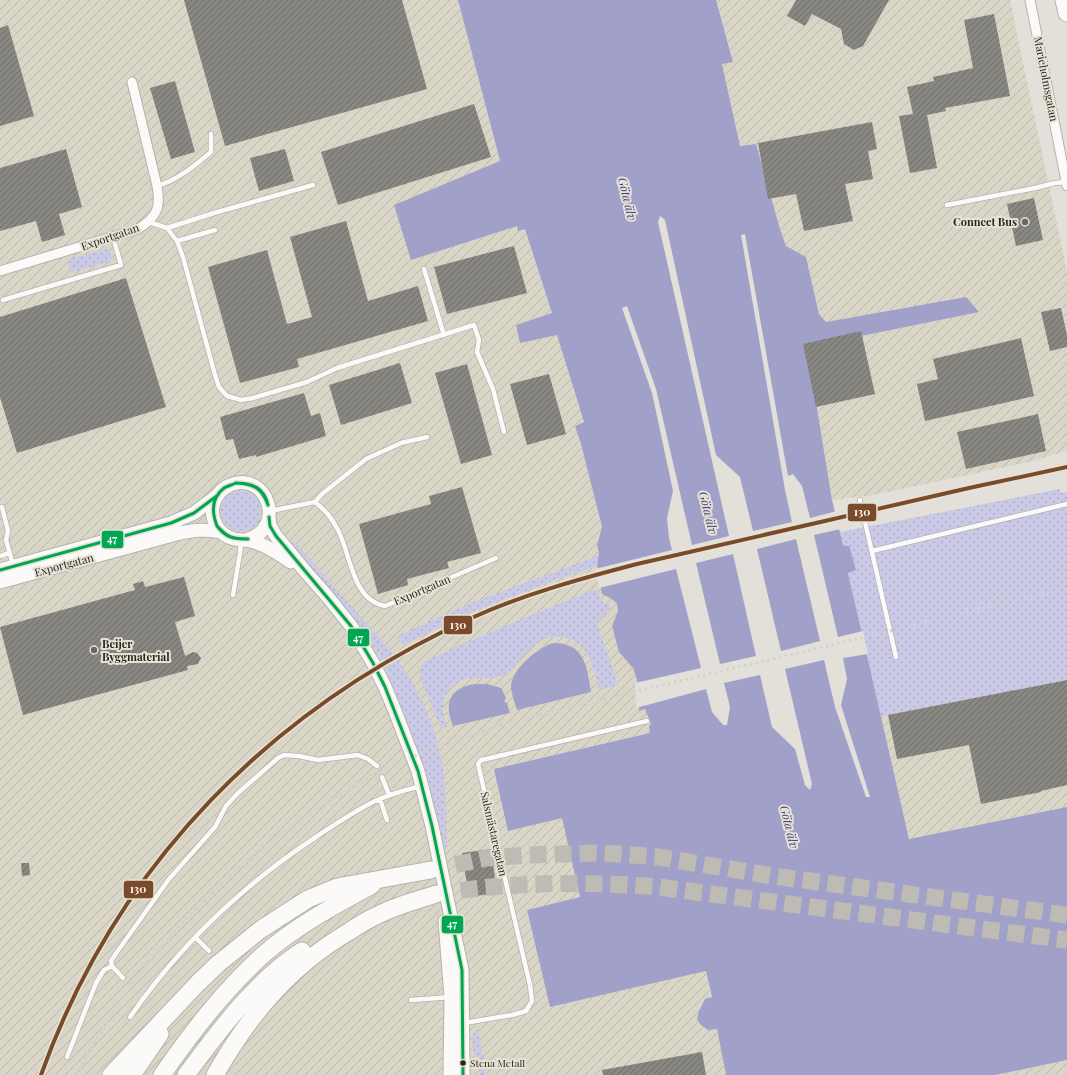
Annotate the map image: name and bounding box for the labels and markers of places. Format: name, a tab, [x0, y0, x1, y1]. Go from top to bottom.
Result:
place label: Connect Bus	[953, 214, 1017, 229]
marker: Connect Bus	[1020, 217, 1030, 227]
place label: Beijer Byggmaterial	[102, 636, 170, 664]
marker: Beijer Byggmaterial	[89, 645, 99, 655]
place label: Stena Metall	[470, 1056, 525, 1070]
marker: Stena Metall	[458, 1058, 468, 1068]

